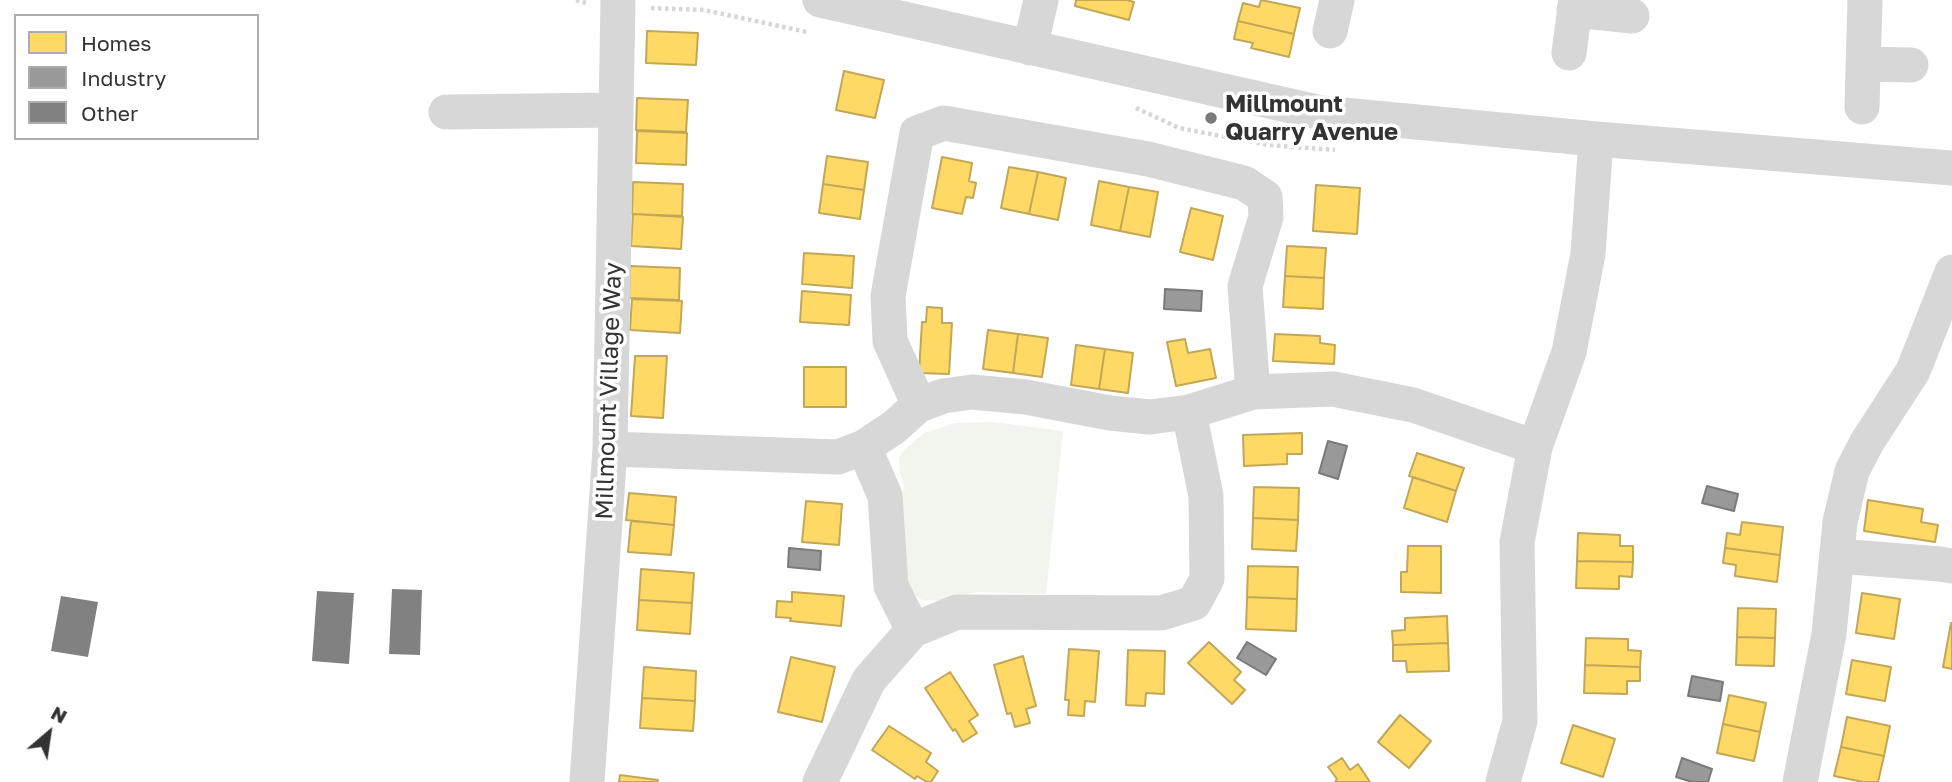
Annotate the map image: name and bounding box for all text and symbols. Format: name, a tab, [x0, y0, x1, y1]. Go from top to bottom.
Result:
legend	[14, 14, 259, 140]
text: Homes	[81, 30, 151, 56]
text: Industry	[81, 65, 166, 91]
place label: Millmount Quarry Avenue	[1225, 90, 1398, 146]
text: Other	[81, 100, 138, 126]
marker: Millmount Quarry Avenue	[1203, 110, 1219, 126]
street label: Millmount Village Way	[590, 262, 628, 520]
north arrow	[14, 698, 84, 768]
text: N	[48, 701, 71, 728]

